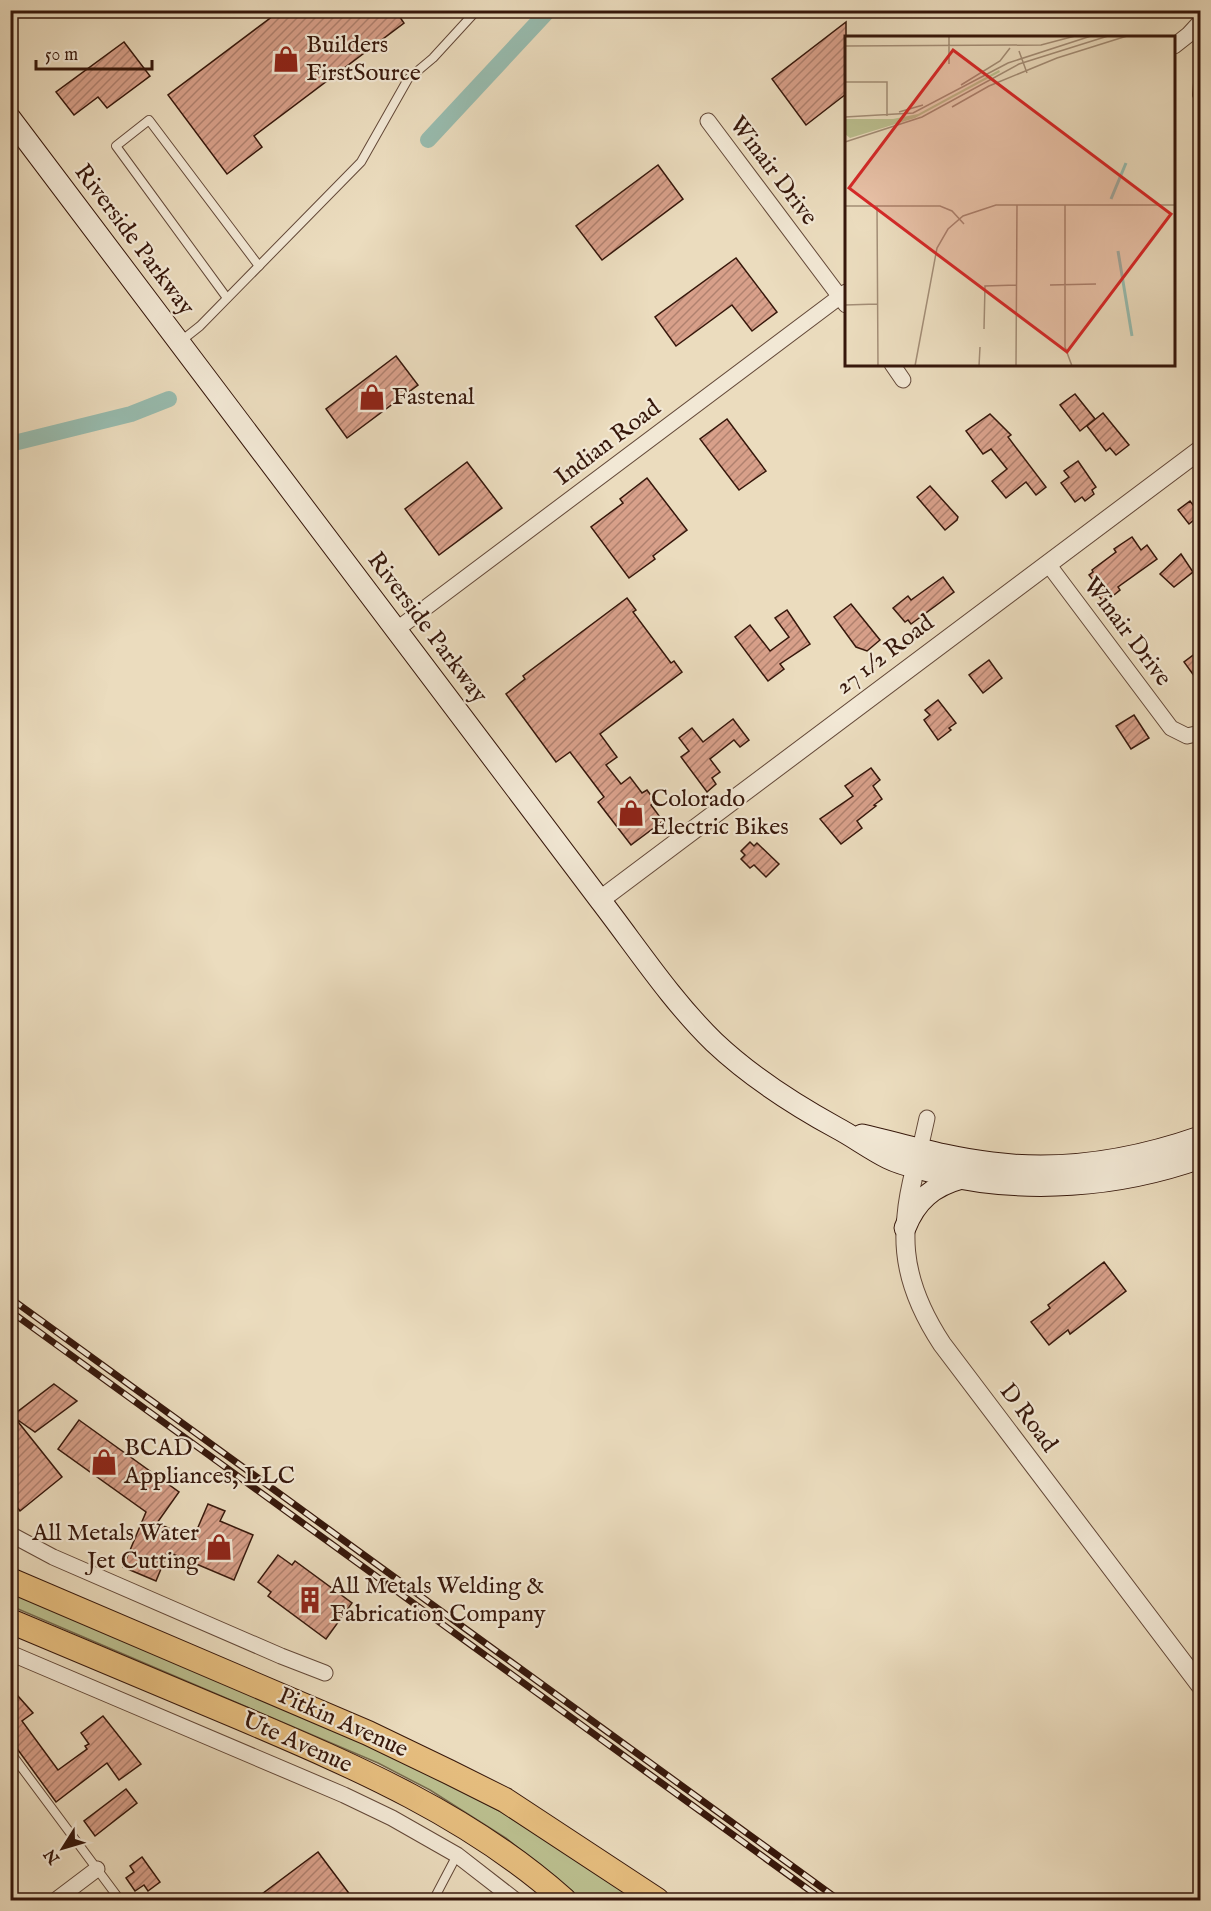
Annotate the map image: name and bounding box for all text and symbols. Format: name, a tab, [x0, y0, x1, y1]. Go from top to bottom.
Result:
place label: Builders FirstSource	[306, 30, 421, 89]
scale bar	[36, 33, 152, 71]
inset map	[845, 36, 1175, 366]
text: 50 m	[45, 44, 78, 67]
shop icon: Builders FirstSource	[271, 44, 301, 74]
street label: Winair Drive	[722, 110, 824, 232]
street label: Riverside Parkway	[67, 158, 201, 322]
shop icon: Fastenal	[357, 382, 387, 412]
place label: Fastenal	[392, 382, 475, 413]
street label: Indian Road	[549, 393, 667, 493]
street label: Riverside Parkway	[360, 546, 494, 710]
street label: Winair Drive	[1076, 571, 1178, 693]
street label: 27 1/2 Road	[830, 608, 940, 702]
place label: Colorado Electric Bikes	[651, 784, 789, 843]
shop icon: Colorado Electric Bikes	[616, 798, 646, 828]
street label: D Road	[992, 1377, 1064, 1459]
place label: BCAD Appliances, LLC	[123, 1433, 295, 1492]
shop icon: BCAD Appliances, LLC	[89, 1447, 119, 1477]
place label: All Metals Water Jet Cutting	[31, 1518, 200, 1577]
shop icon: All Metals Water Jet Cutting	[204, 1532, 234, 1562]
place label: All Metals Welding & Fabrication Company	[329, 1571, 546, 1630]
building icon: All Metals Welding & Fabrication Company	[295, 1585, 325, 1615]
street label: Pitkin Avenue	[273, 1681, 413, 1765]
street label: Ute Avenue	[237, 1705, 357, 1781]
north arrow	[33, 1818, 93, 1878]
text: N	[40, 1844, 65, 1868]

